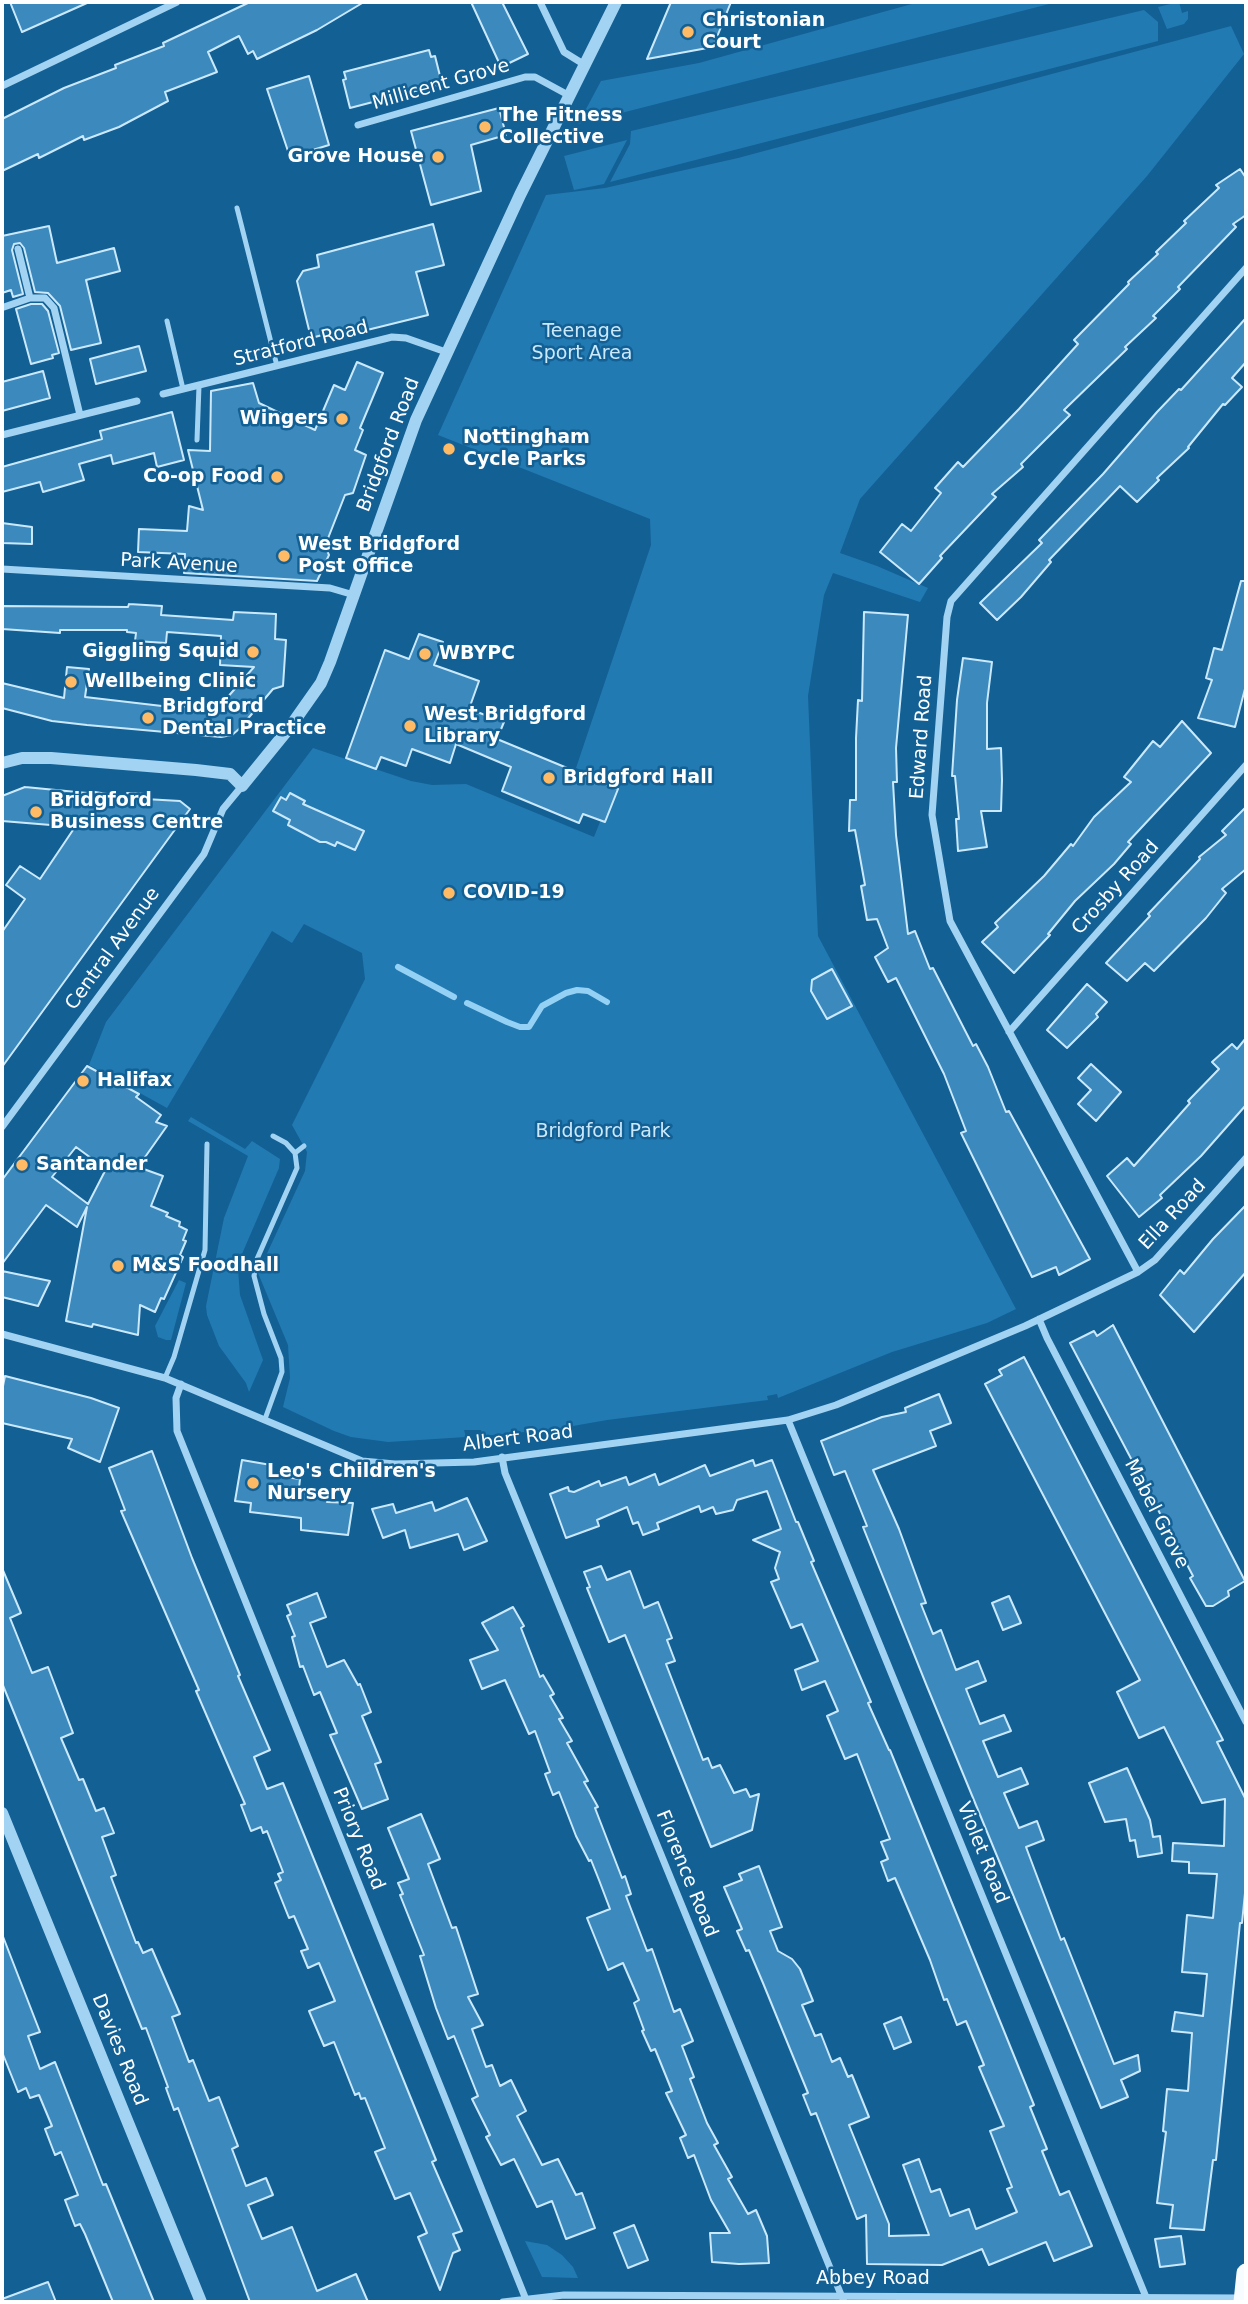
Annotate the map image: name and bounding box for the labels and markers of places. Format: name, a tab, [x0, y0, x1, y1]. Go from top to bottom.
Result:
place label: Christonian Court	[702, 10, 825, 54]
marker: Christonian Court	[680, 24, 696, 40]
place label: The Fitness Collective	[499, 105, 623, 149]
marker: The Fitness Collective	[477, 119, 493, 135]
place label: Grove House	[287, 146, 424, 168]
marker: Grove House	[430, 149, 446, 165]
place label: Wingers	[240, 408, 328, 430]
marker: Wingers	[334, 411, 350, 427]
place label: Nottingham Cycle Parks	[463, 427, 590, 471]
marker: Nottingham Cycle Parks	[441, 441, 457, 457]
place label: Co-op Food	[143, 466, 263, 488]
marker: Co-op Food	[269, 469, 285, 485]
place label: West Bridgford Post Office	[298, 534, 460, 578]
marker: West Bridgford Post Office	[276, 548, 292, 564]
place label: Giggling Squid	[82, 641, 239, 663]
place label: WBYPC	[439, 643, 515, 665]
marker: Giggling Squid	[245, 644, 261, 660]
marker: WBYPC	[417, 646, 433, 662]
place label: Wellbeing Clinic	[85, 671, 256, 693]
marker: Wellbeing Clinic	[63, 674, 79, 690]
place label: Bridgford Dental Practice	[162, 696, 326, 740]
place label: West Bridgford Library	[424, 704, 586, 748]
marker: Bridgford Dental Practice	[140, 710, 156, 726]
marker: West Bridgford Library	[402, 718, 418, 734]
place label: Bridgford Hall	[563, 767, 713, 789]
marker: Bridgford Hall	[541, 770, 557, 786]
place label: Bridgford Business Centre	[50, 790, 223, 834]
marker: Bridgford Business Centre	[28, 804, 44, 820]
place label: COVID-19	[463, 882, 565, 904]
marker: COVID-19	[441, 885, 457, 901]
place label: Halifax	[97, 1070, 172, 1092]
marker: Halifax	[75, 1073, 91, 1089]
place label: Santander	[36, 1154, 147, 1176]
marker: Santander	[14, 1157, 30, 1173]
place label: M&S Foodhall	[132, 1255, 279, 1277]
marker: M&S Foodhall	[110, 1258, 126, 1274]
place label: Leo's Children's Nursery	[267, 1461, 436, 1505]
marker: Leo's Children's Nursery	[245, 1475, 261, 1491]

